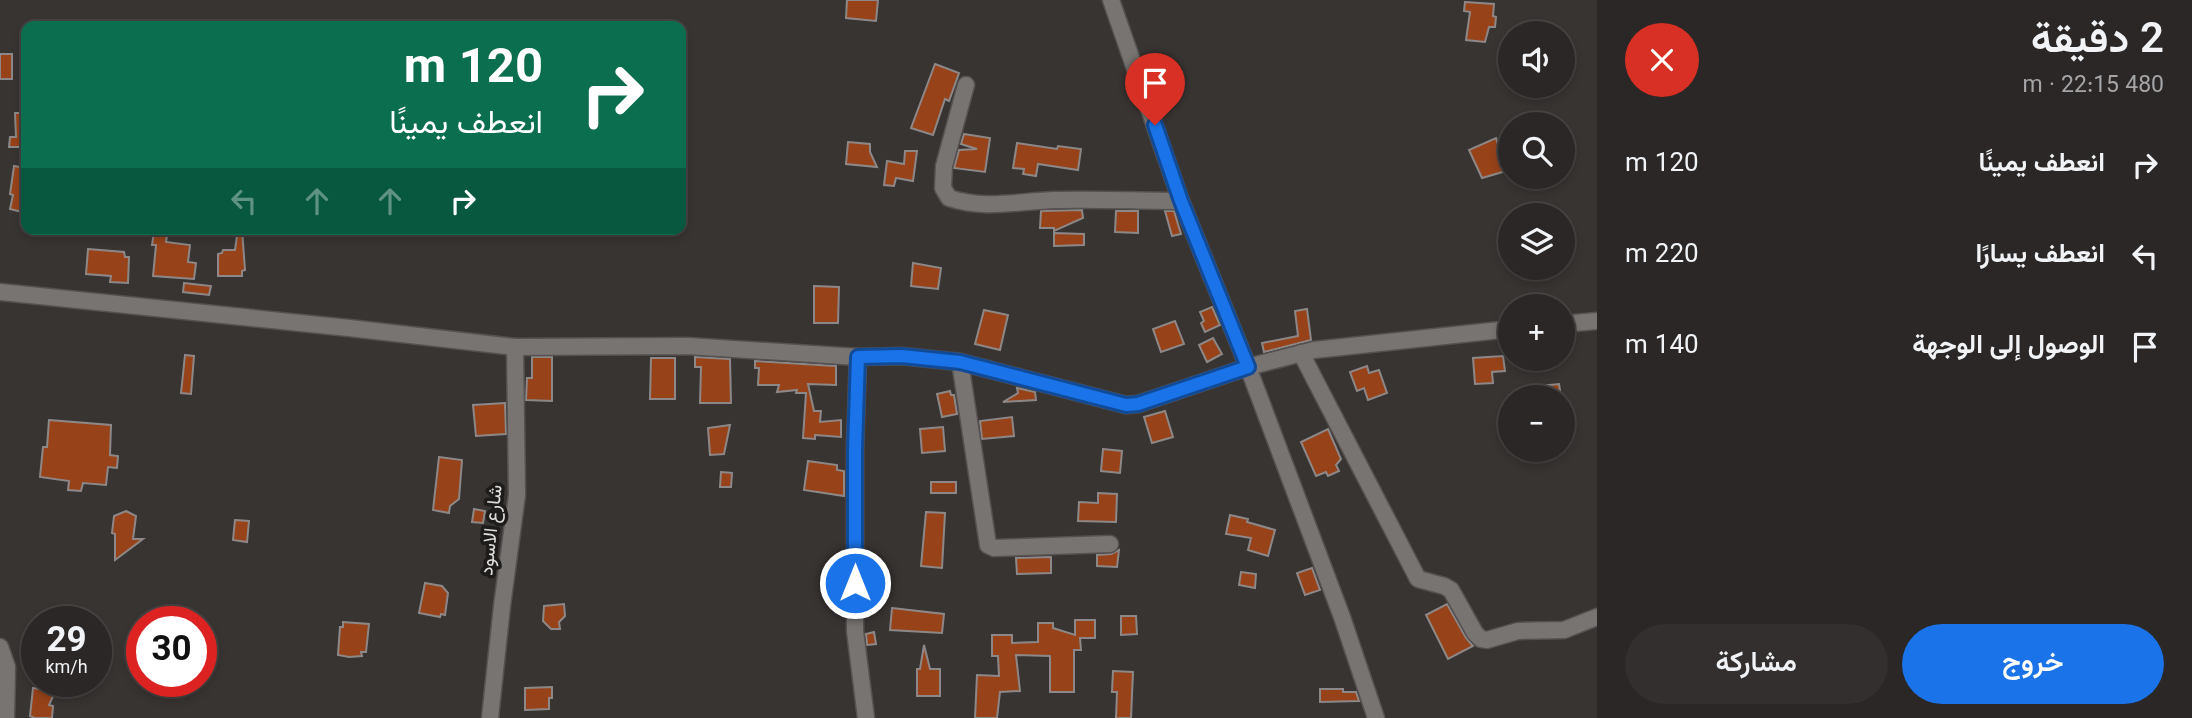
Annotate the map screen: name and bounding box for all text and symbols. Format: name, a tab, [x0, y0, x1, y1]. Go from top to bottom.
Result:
text: 2 دقيقة	[2031, 9, 2164, 75]
map controls	[1498, 21, 1575, 462]
button: sound	[1498, 21, 1575, 98]
button: close	[1625, 23, 1699, 97]
text: 120 m	[404, 32, 543, 108]
icon: right	[567, 49, 658, 140]
pin	[1125, 53, 1185, 125]
icon: arrive	[1136, 64, 1174, 102]
text: 480 m · 22:15	[2023, 68, 2164, 104]
text: انعطف يمينًا	[389, 100, 543, 150]
button: search	[1498, 112, 1575, 189]
text: 120 m	[1625, 144, 1699, 185]
text: انعطف يمينًا	[1979, 144, 2105, 185]
icon: right	[2126, 146, 2164, 184]
icon: left	[225, 182, 263, 220]
icon: ahead	[298, 182, 336, 220]
icon: ahead	[371, 182, 409, 220]
icon: right	[444, 182, 482, 220]
button: layers	[1498, 203, 1575, 280]
text: 220 m	[1625, 235, 1699, 276]
text: انعطف يسارًا	[1975, 235, 2105, 276]
icon: left	[2126, 237, 2164, 275]
button: +	[1498, 294, 1575, 371]
text: 140 m	[1625, 326, 1699, 367]
text: الوصول إلى الوجهة	[1912, 326, 2105, 367]
icon: arrive	[2126, 328, 2164, 366]
button: −	[1498, 385, 1575, 462]
street label: شارع الاسود	[473, 483, 512, 577]
position arrow	[818, 546, 892, 620]
speed limit sign: 30	[126, 606, 217, 697]
text: 29	[46, 615, 87, 670]
button: مشاركة	[1625, 624, 1888, 704]
button: خروج	[1902, 624, 2164, 704]
text: km/h	[45, 655, 88, 683]

